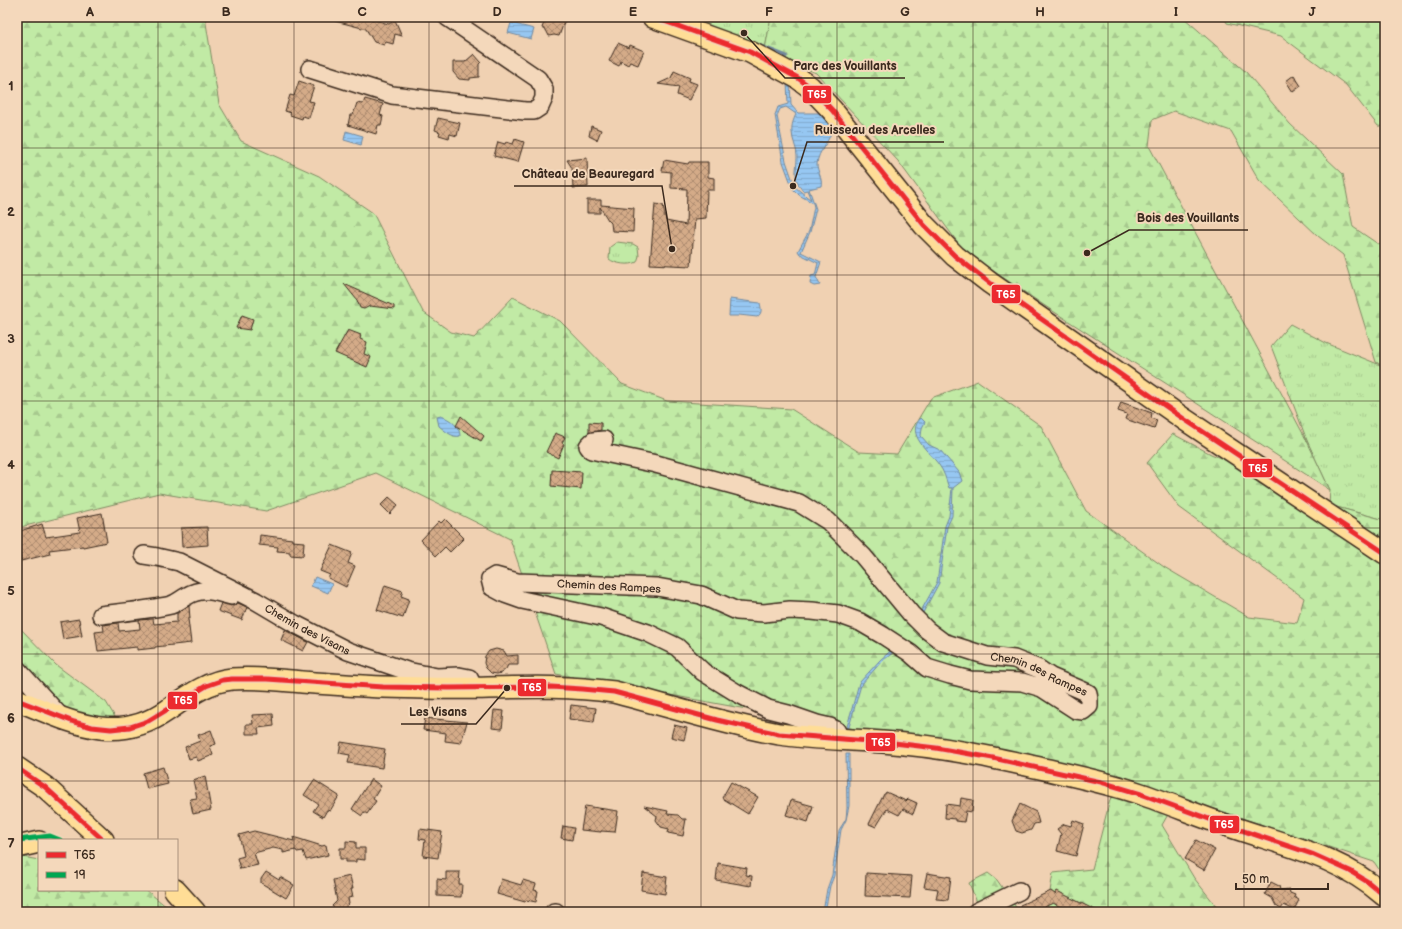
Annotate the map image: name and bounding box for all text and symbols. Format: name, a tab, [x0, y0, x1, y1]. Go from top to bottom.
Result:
text: A	[85, 4, 94, 20]
text: B	[221, 4, 231, 20]
text: C	[357, 4, 367, 20]
text: D	[492, 4, 502, 20]
text: E	[629, 4, 638, 20]
text: F	[765, 4, 773, 20]
text: G	[900, 4, 910, 20]
text: H	[1035, 4, 1045, 20]
text: I	[1174, 4, 1178, 20]
text: J	[1308, 4, 1316, 20]
callout: Parc des Vouillants	[785, 54, 905, 78]
text: Parc des Vouillants	[793, 59, 897, 74]
text: 1	[8, 78, 14, 94]
line badge: T65	[802, 85, 832, 104]
text: T65	[807, 88, 827, 101]
callout: Ruisseau des Arcelles	[807, 118, 944, 142]
text: Ruisseau des Arcelles	[815, 123, 935, 138]
callout: Château de Beauregard	[514, 162, 662, 186]
text: Château de Beauregard	[522, 167, 654, 182]
text: 2	[7, 204, 15, 220]
callout: Bois des Vouillants	[1129, 206, 1248, 230]
text: Bois des Vouillants	[1137, 211, 1239, 226]
line badge: T65	[991, 284, 1021, 304]
text: T65	[996, 288, 1016, 301]
text: 3	[7, 331, 15, 347]
text: 4	[7, 457, 15, 473]
line badge: T65	[1242, 458, 1273, 478]
text: T65	[1248, 462, 1268, 475]
street label: Chemin des Rampes	[557, 577, 662, 596]
text: 5	[7, 583, 15, 599]
street label: Chemin des Visans	[262, 602, 353, 658]
street label: Chemin des Rampes	[990, 650, 1090, 699]
line badge: T65	[517, 678, 547, 697]
text: T65	[522, 681, 542, 694]
line badge: T65	[167, 691, 198, 710]
text: T65	[173, 694, 193, 707]
callout: Les Visans	[401, 700, 476, 724]
text: Les Visans	[409, 705, 467, 720]
text: 6	[7, 710, 15, 726]
line badge: T65	[865, 732, 896, 752]
text: T65	[871, 736, 891, 749]
line badge: T65	[1209, 815, 1240, 834]
text: T65	[1214, 818, 1234, 831]
text: 7	[7, 836, 15, 852]
legend	[38, 839, 178, 891]
text: T65	[74, 848, 96, 863]
scale bar	[1236, 865, 1328, 891]
text: 19	[74, 868, 86, 883]
text: 50 m	[1242, 872, 1269, 887]

